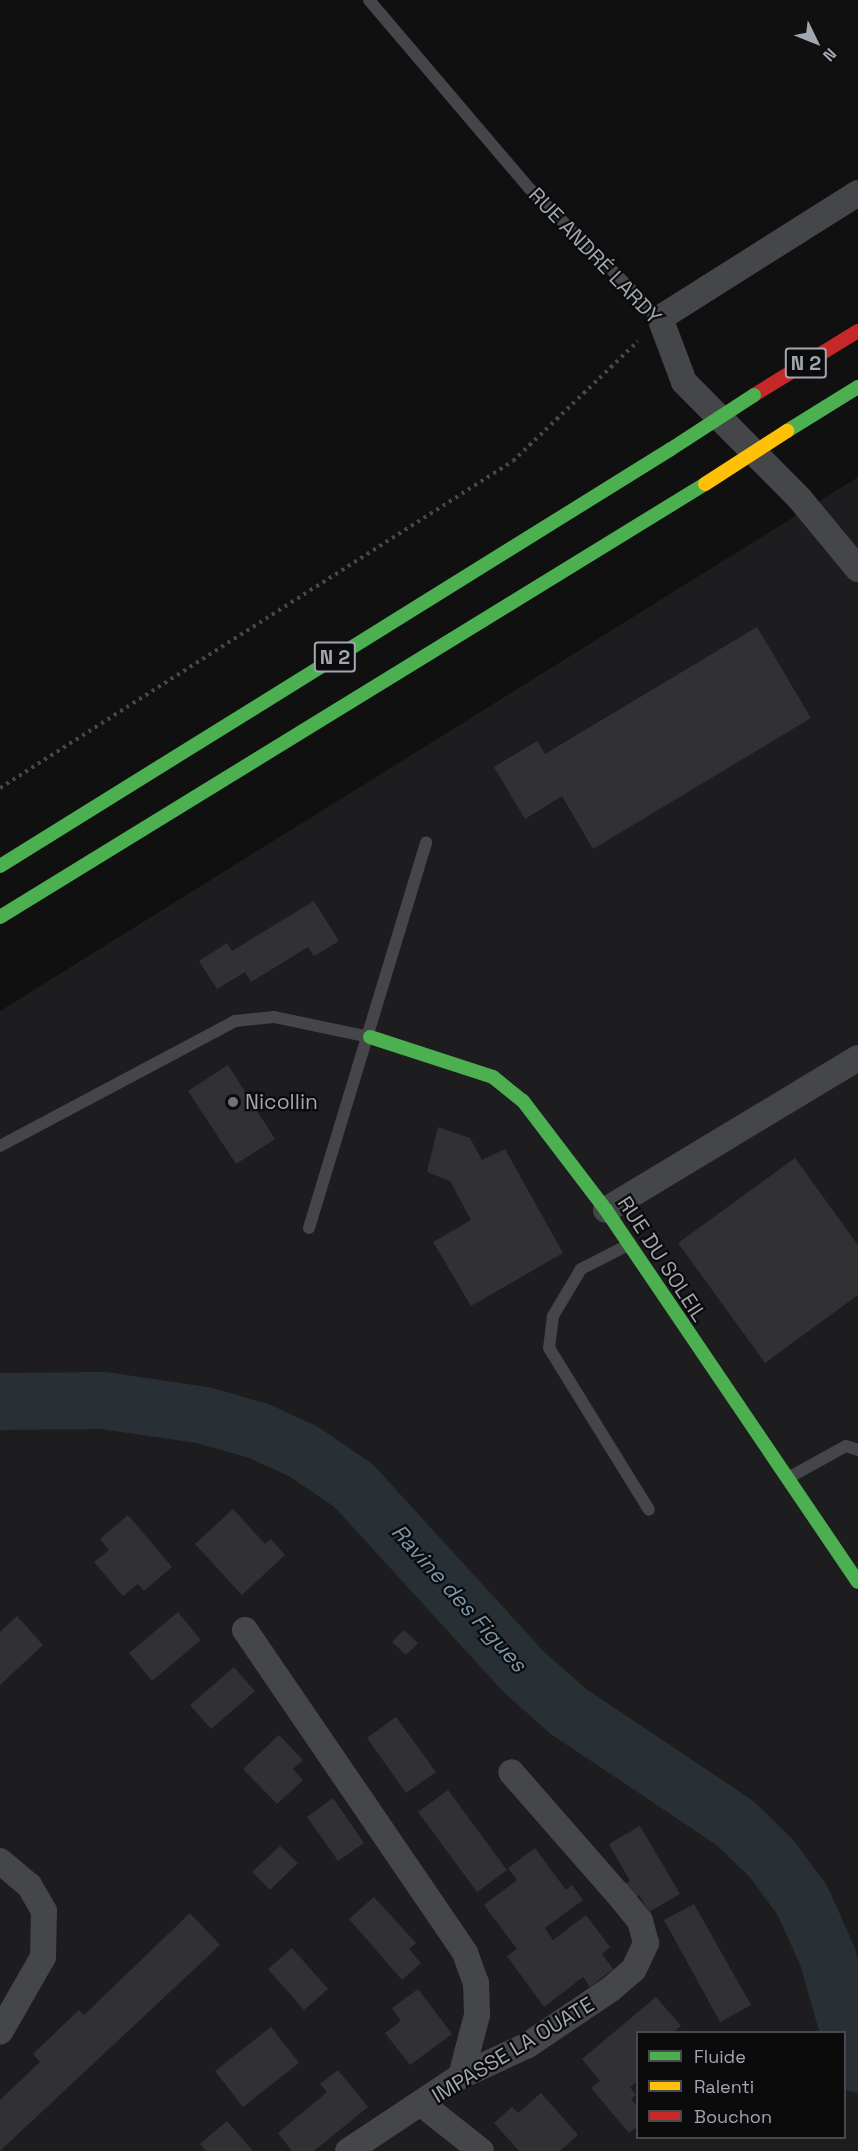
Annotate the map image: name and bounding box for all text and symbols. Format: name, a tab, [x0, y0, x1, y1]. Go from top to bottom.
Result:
north arrow	[786, 12, 846, 72]
text: N	[818, 44, 841, 66]
street label: RUE ANDRÉ LARDY	[523, 182, 667, 330]
road number: N 2	[784, 346, 828, 380]
road number: N 2	[312, 640, 358, 674]
place label: Nicollin	[245, 1089, 318, 1115]
marker: Nicollin	[226, 1095, 240, 1109]
street label: RUE DU SOLEIL	[612, 1192, 712, 1326]
water label: Ravine des Figues	[386, 1519, 532, 1677]
street label: IMPASSE LA OUATE	[427, 1992, 599, 2108]
legend	[636, 2031, 846, 2139]
text: Fluide	[694, 2045, 746, 2068]
text: Ralenti	[694, 2075, 754, 2098]
text: Bouchon	[694, 2105, 772, 2128]

